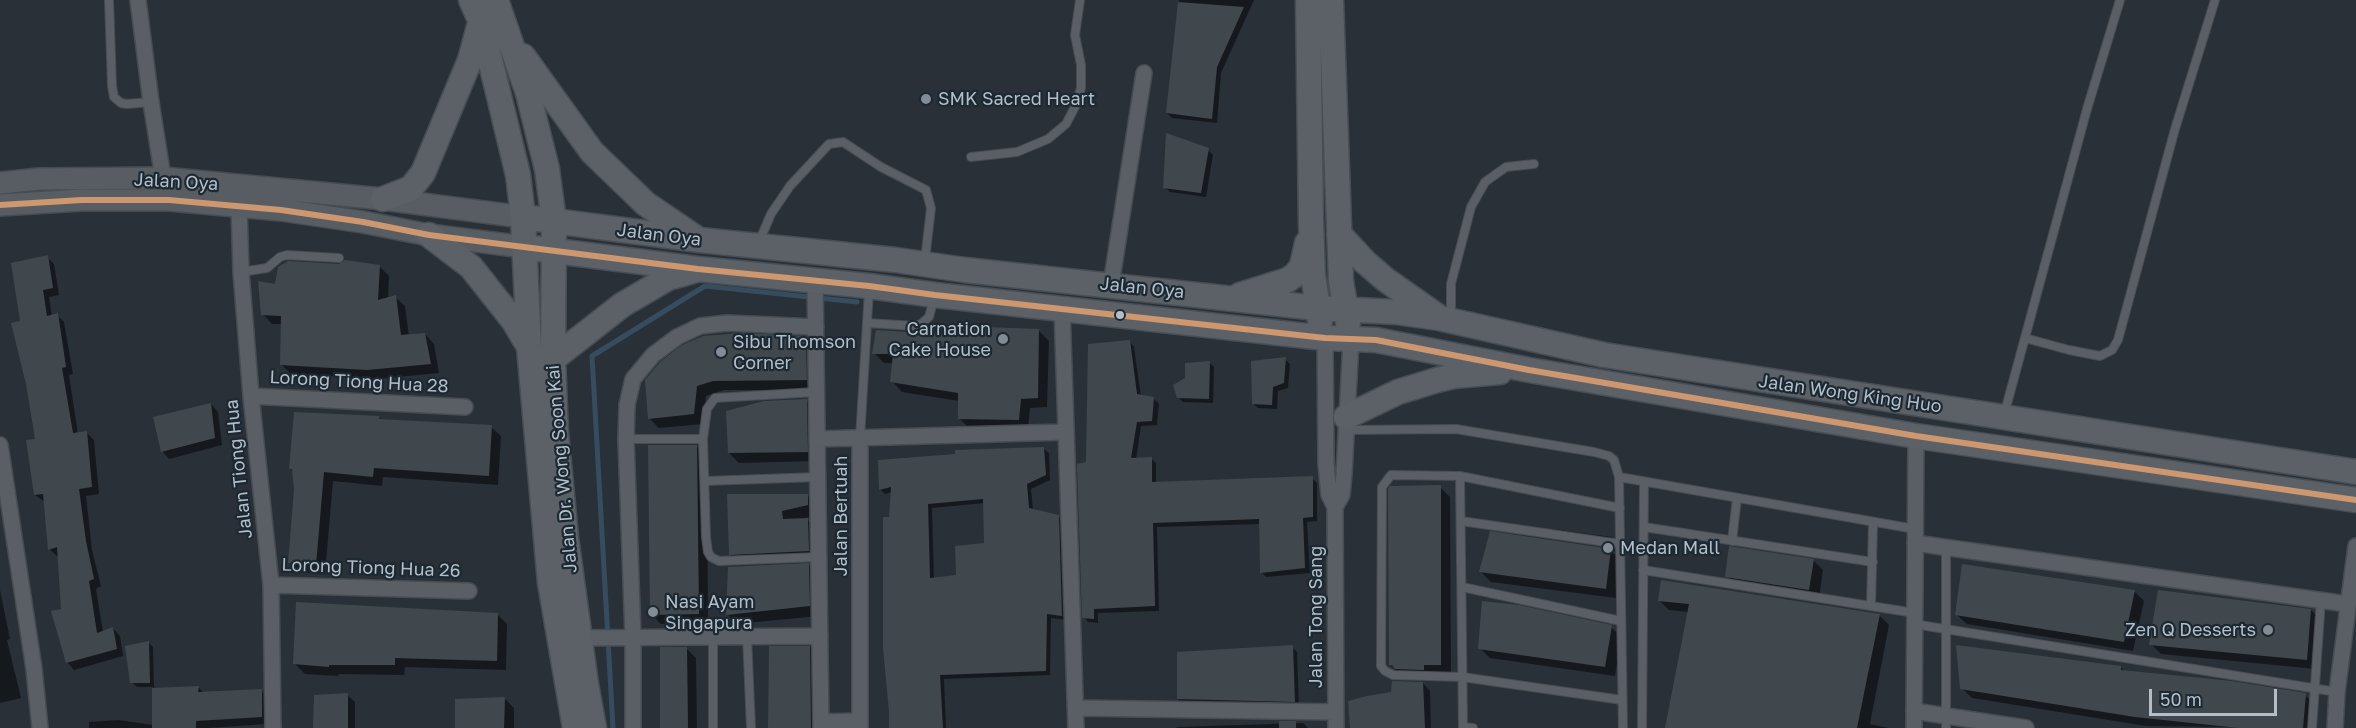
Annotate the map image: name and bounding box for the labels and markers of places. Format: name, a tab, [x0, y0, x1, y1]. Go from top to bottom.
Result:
place label: SMK Sacred Heart	[938, 88, 1095, 110]
marker: SMK Sacred Heart	[919, 92, 933, 106]
unlabelled marker	[1114, 309, 1126, 321]
place label: Carnation Cake House	[888, 318, 991, 360]
place label: Sibu Thomson Corner	[733, 331, 856, 374]
marker: Carnation Cake House	[996, 332, 1010, 346]
marker: Sibu Thomson Corner	[714, 345, 728, 359]
place label: Medan Mall	[1620, 537, 1720, 559]
marker: Medan Mall	[1601, 541, 1615, 555]
place label: Nasi Ayam Singapura	[665, 591, 754, 634]
marker: Nasi Ayam Singapura	[646, 605, 660, 619]
place label: Zen Q Desserts	[2125, 619, 2256, 641]
marker: Zen Q Desserts	[2261, 623, 2275, 637]

